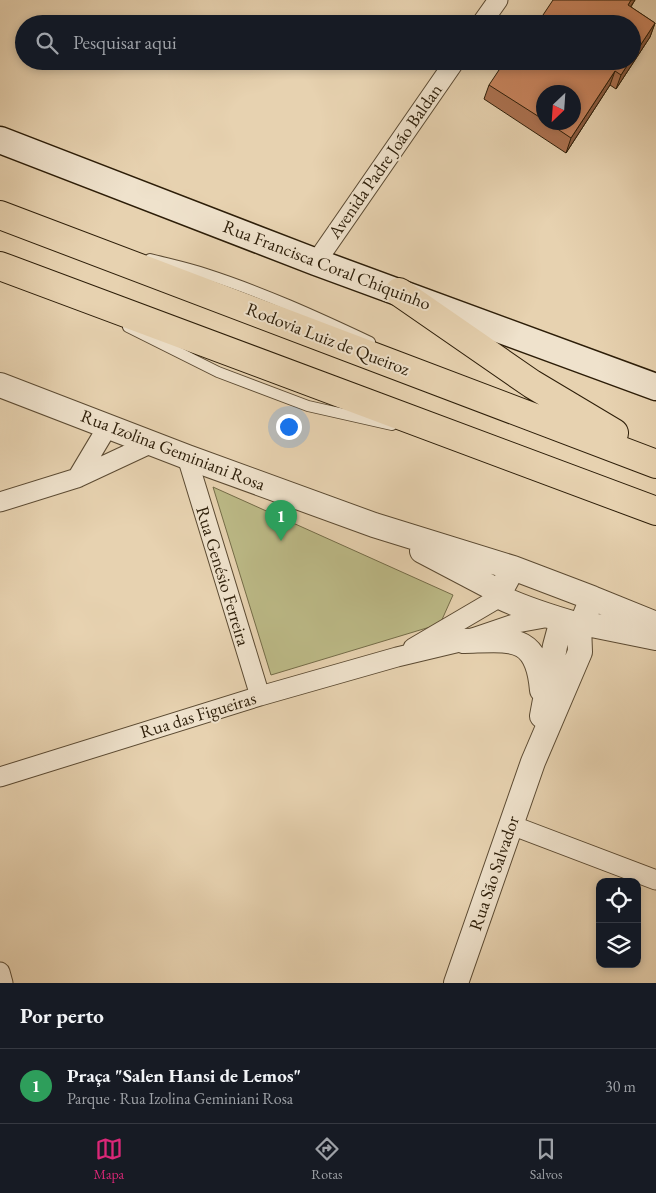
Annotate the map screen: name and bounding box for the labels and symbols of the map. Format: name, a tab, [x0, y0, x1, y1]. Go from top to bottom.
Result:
street label: Avenida Padre João Baldan	[322, 79, 447, 243]
north arrow	[536, 85, 581, 130]
street label: Rua Francisca Coral Chiquinho	[220, 214, 434, 315]
street label: Rodovia Luiz de Queiroz	[243, 297, 413, 380]
street label: Rua Izolina Geminiani Rosa	[78, 404, 269, 496]
your location	[276, 414, 302, 440]
pin: 1	[265, 500, 297, 541]
street label: Rua Genésio Ferreira	[191, 503, 256, 649]
street label: Rua das Figueiras	[137, 686, 259, 743]
street label: Rua São Salvador	[463, 812, 524, 933]

